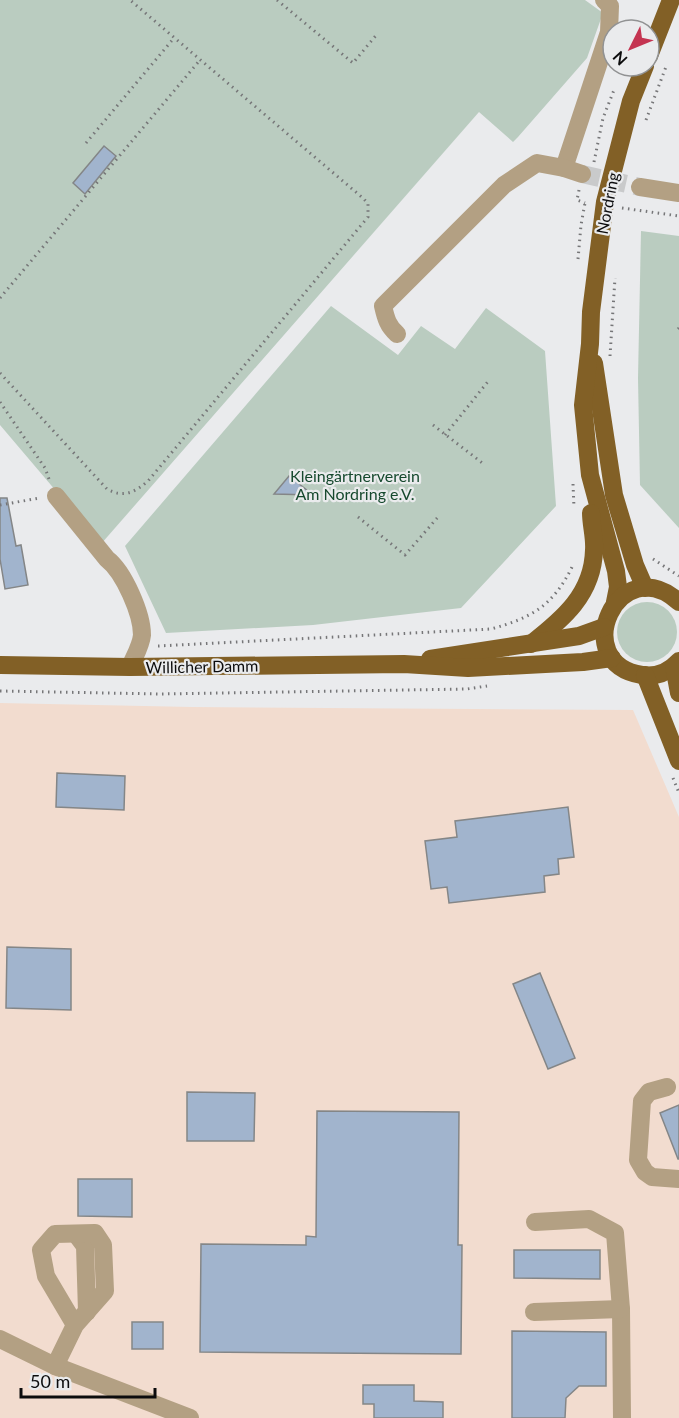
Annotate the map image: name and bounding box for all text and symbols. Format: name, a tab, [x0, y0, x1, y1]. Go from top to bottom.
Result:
north arrow	[601, 18, 661, 78]
text: N	[609, 48, 631, 70]
street label: Nordring	[592, 171, 622, 235]
park label: Kleingärtnerverein Am Nordring e.V.	[290, 466, 420, 503]
street label: Willicher Damm	[146, 656, 258, 676]
scale bar	[21, 1361, 154, 1399]
text: 50 m	[30, 1370, 70, 1392]

